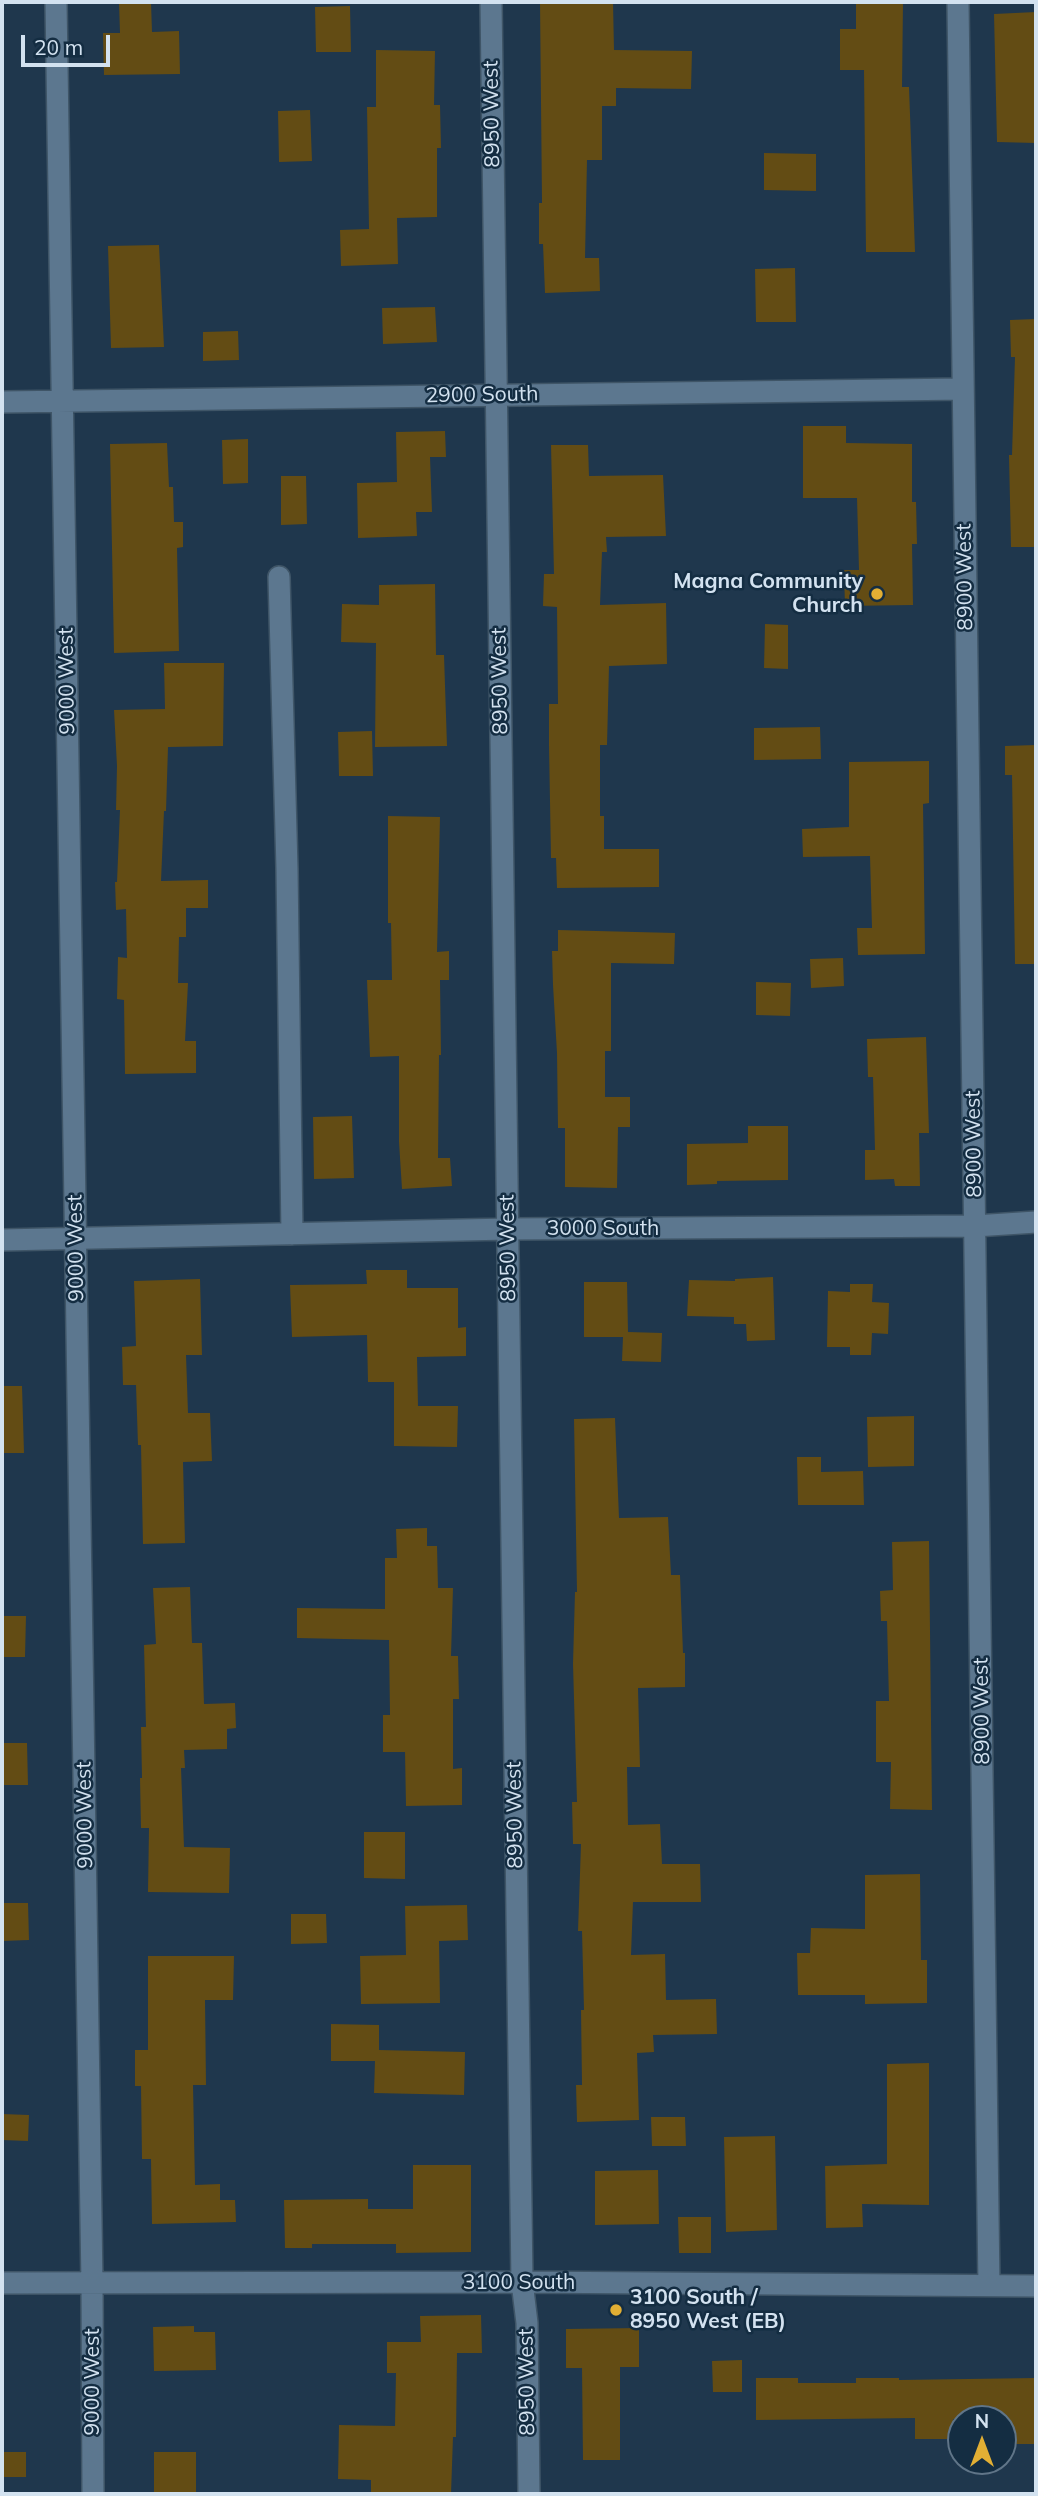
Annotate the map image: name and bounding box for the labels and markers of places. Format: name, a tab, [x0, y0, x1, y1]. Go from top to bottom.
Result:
place label: Magna Community Church	[673, 569, 863, 619]
marker: Magna Community Church	[869, 586, 885, 602]
place label: 3100 South / 8950 West (EB)	[630, 2285, 786, 2335]
marker: 3100 South / 8950 West (EB)	[608, 2302, 624, 2318]

